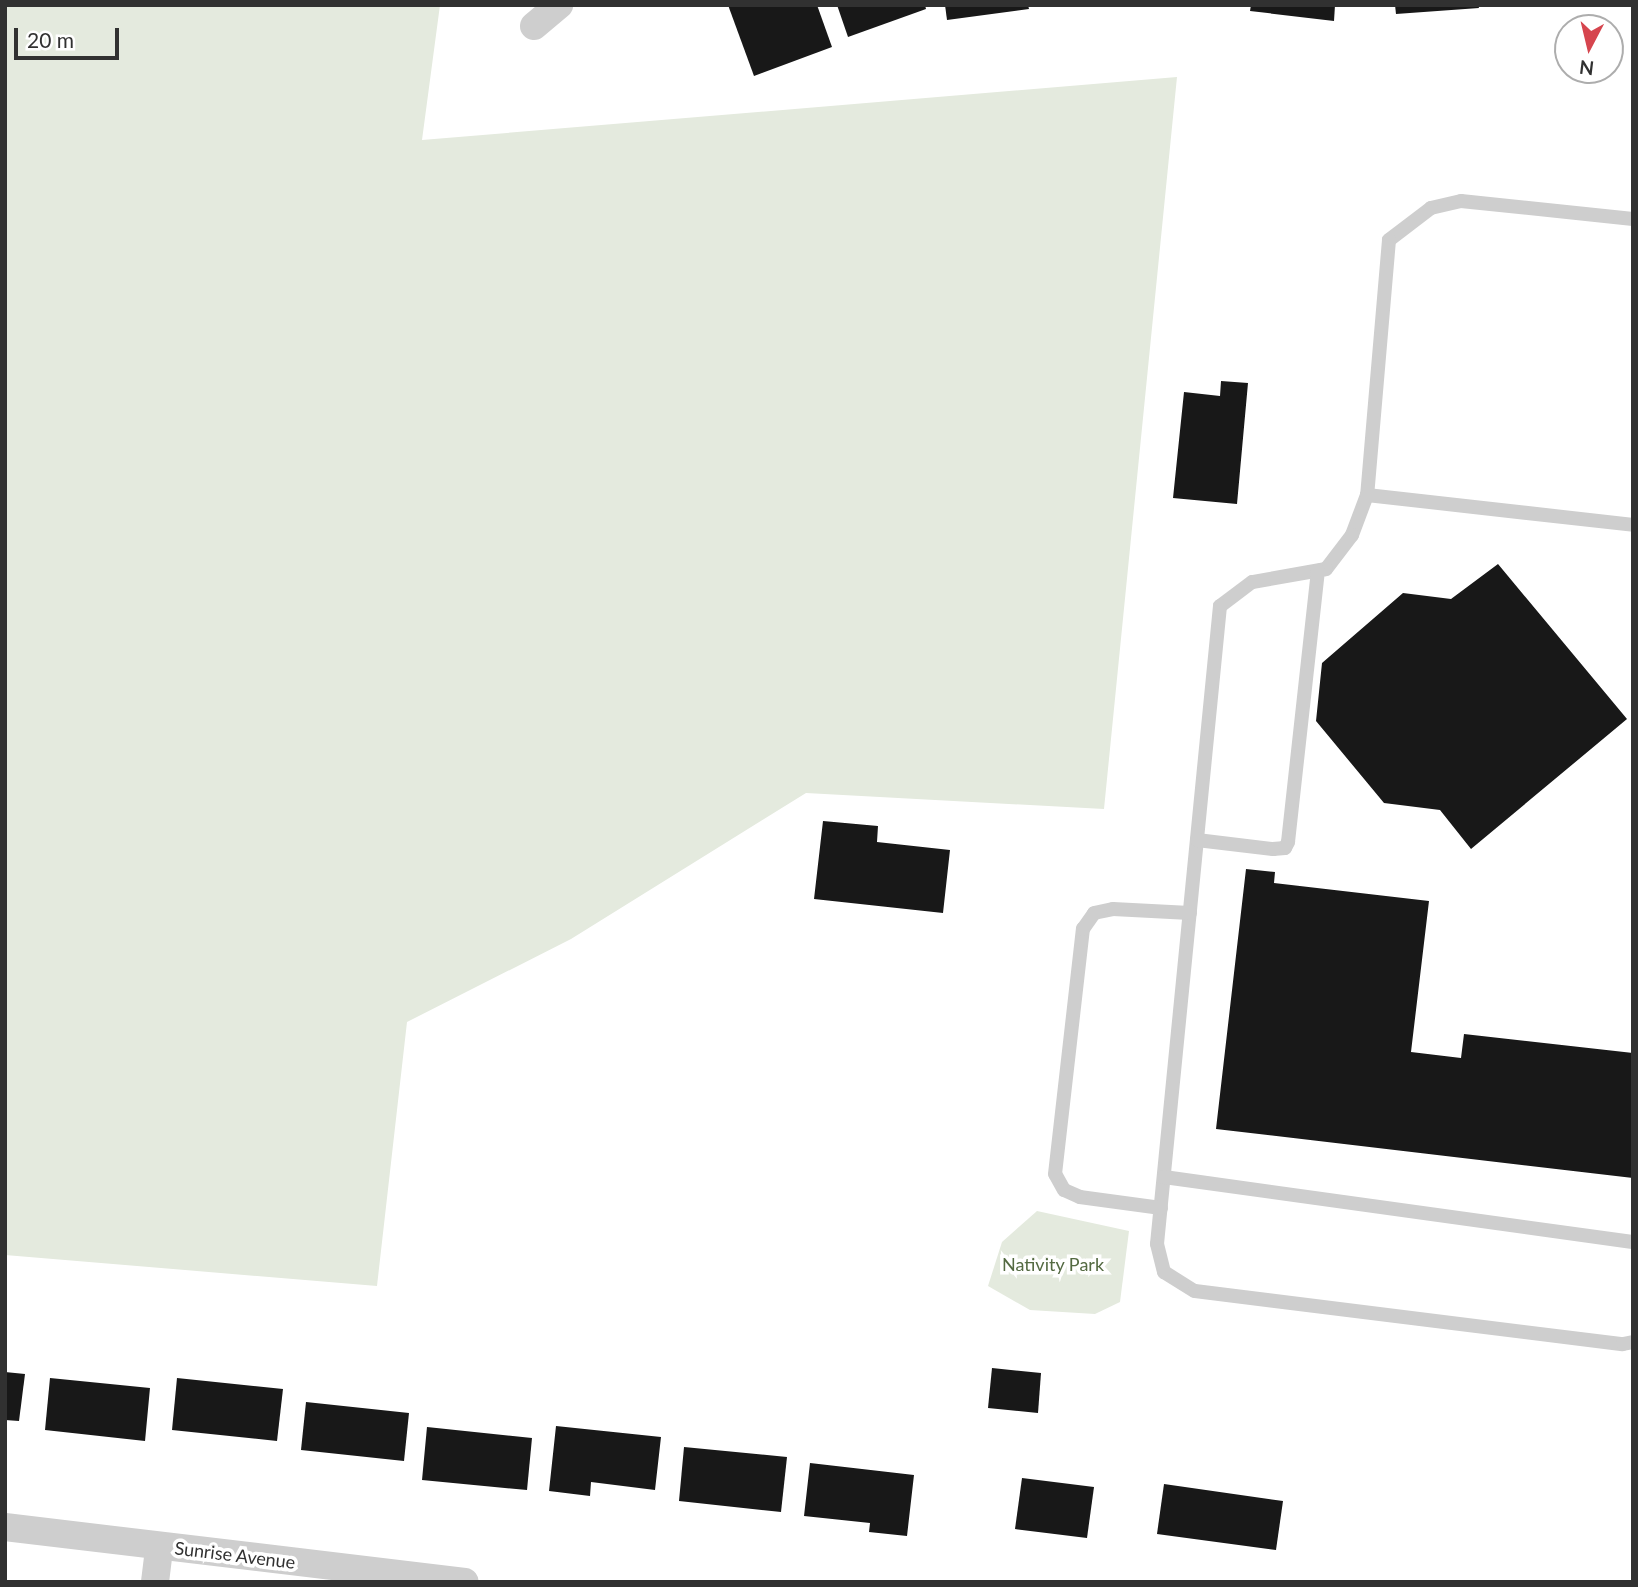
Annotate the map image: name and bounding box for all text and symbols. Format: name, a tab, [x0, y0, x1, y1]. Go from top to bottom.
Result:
scale bar	[18, 14, 122, 58]
north arrow	[1554, 14, 1624, 84]
text: 20 m	[27, 27, 74, 52]
text: N	[1578, 56, 1595, 81]
park label: Nativity Park	[1002, 1253, 1104, 1275]
street label: Sunrise Avenue	[173, 1537, 297, 1573]

